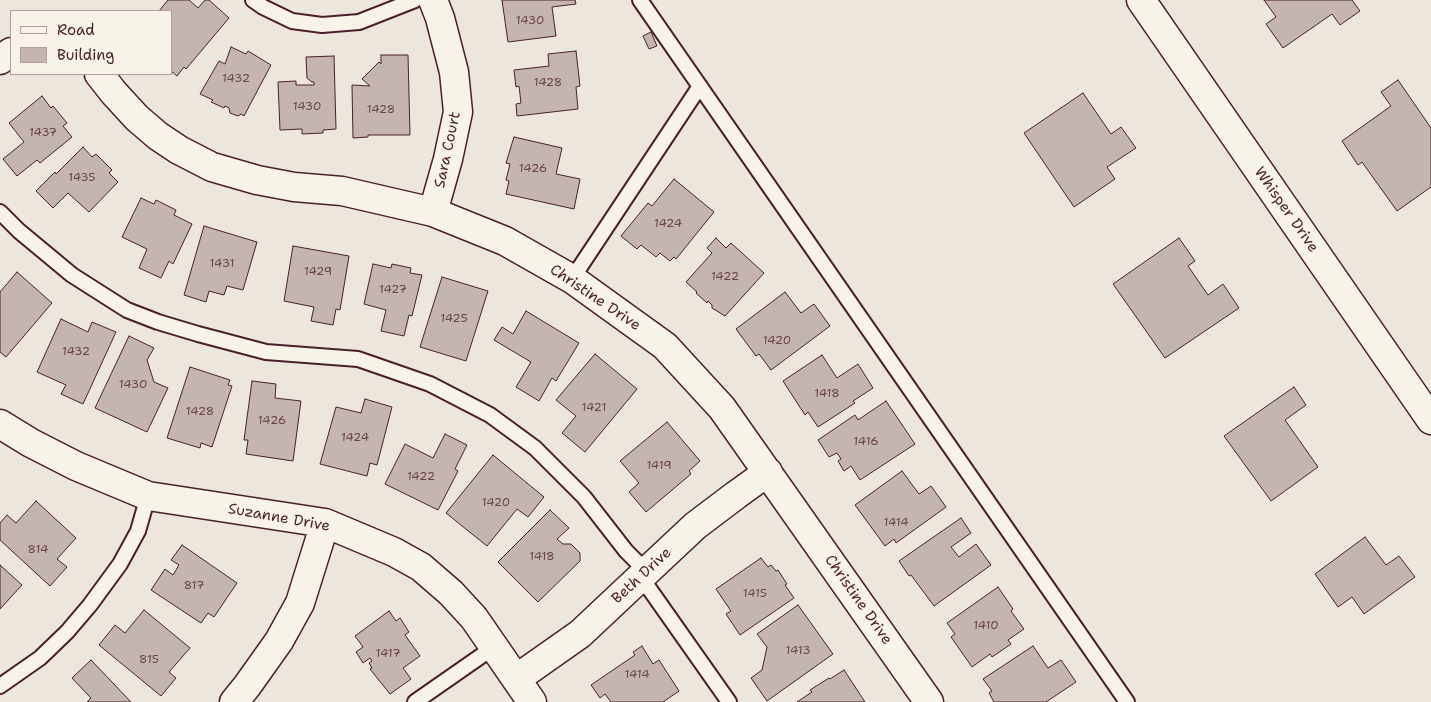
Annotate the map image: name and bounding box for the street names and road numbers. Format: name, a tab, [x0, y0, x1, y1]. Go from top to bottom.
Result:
street label: Sara Court	[431, 110, 465, 190]
street label: Whisper Drive	[1250, 164, 1322, 256]
street label: Christine Drive	[546, 261, 644, 335]
street label: Suzanne Drive	[227, 500, 331, 536]
street label: Beth Drive	[609, 544, 675, 608]
street label: Christine Drive	[820, 552, 896, 648]

